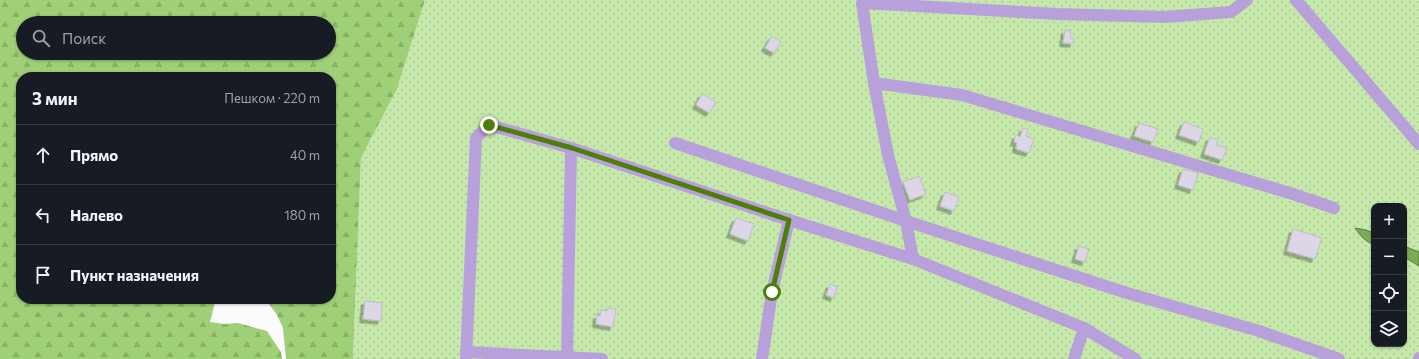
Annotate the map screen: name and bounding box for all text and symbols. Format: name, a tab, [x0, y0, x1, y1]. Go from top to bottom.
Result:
search box	[16, 16, 336, 60]
icon: search	[30, 27, 52, 49]
text: Поиск	[62, 29, 106, 47]
text: 3 мин	[32, 88, 78, 109]
text: Пешком · 220 m	[224, 90, 320, 106]
route end	[480, 116, 498, 134]
icon: ahead	[32, 144, 54, 166]
text: Прямо	[70, 146, 118, 164]
text: 40 m	[290, 147, 320, 163]
map controls	[1371, 203, 1407, 347]
button: +	[1371, 203, 1407, 239]
icon: left	[32, 204, 54, 226]
text: Налево	[70, 206, 123, 224]
text: 180 m	[284, 207, 320, 223]
button: −	[1371, 239, 1407, 275]
icon: arrive	[32, 264, 54, 286]
text: Пункт назначения	[70, 266, 199, 284]
button: locate	[1371, 275, 1407, 311]
route start	[763, 283, 781, 301]
button: layers	[1371, 311, 1407, 347]

